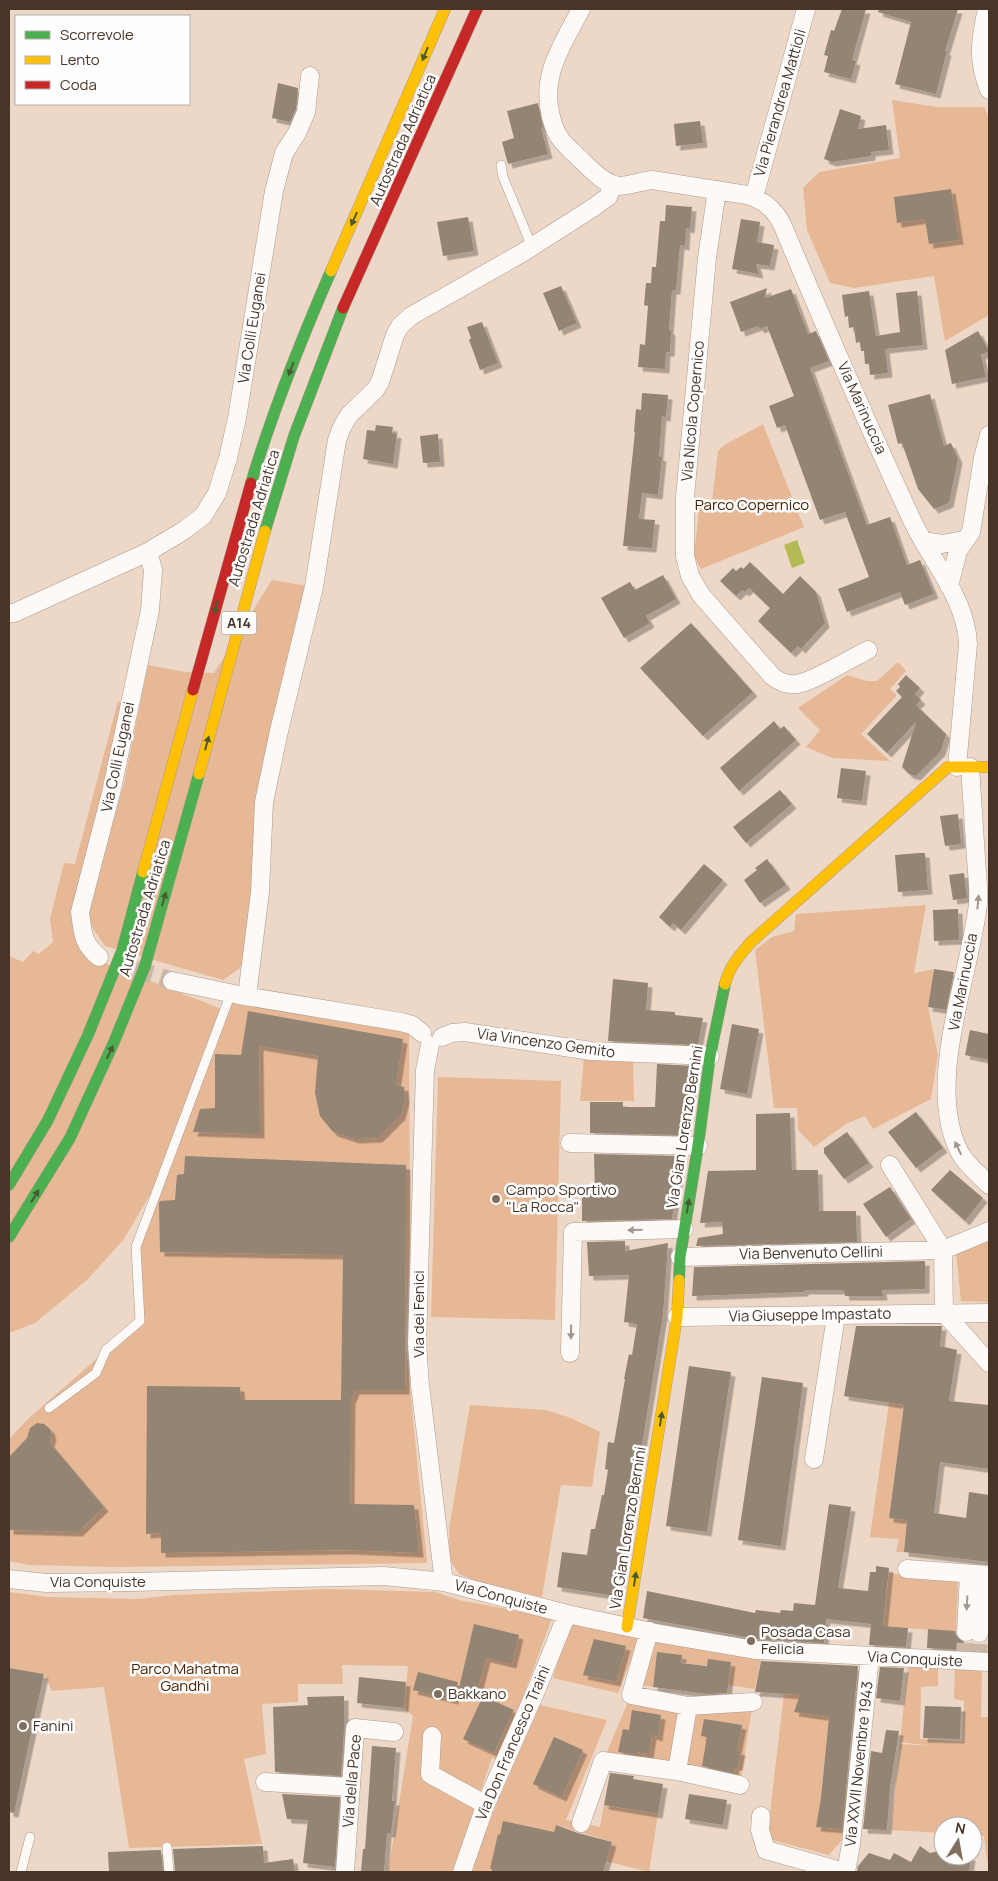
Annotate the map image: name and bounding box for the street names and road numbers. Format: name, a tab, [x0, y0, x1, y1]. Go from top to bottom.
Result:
street label: Via Pierandrea Mattioli	[748, 27, 811, 179]
street label: Autostrada Adriatica	[364, 71, 441, 209]
street label: Via Colli Euganei	[232, 271, 271, 385]
street label: Via Nicola Copernico	[676, 340, 709, 482]
street label: Via Marinuccia	[833, 358, 892, 457]
street label: Autostrada Adriatica	[223, 447, 284, 589]
road number: A14	[222, 612, 256, 634]
street label: Via Colli Euganei	[96, 700, 139, 814]
street label: Autostrada Adriatica	[114, 837, 175, 979]
street label: Via Marinuccia	[943, 931, 982, 1033]
street label: Via Vincenzo Gemito	[476, 1022, 617, 1063]
street label: Via Gian Lorenzo Bernini	[661, 1044, 708, 1210]
street label: Via Benvenuto Cellini	[739, 1241, 883, 1264]
street label: Via dei Fenici	[408, 1270, 429, 1358]
street label: Via Giuseppe Impastato	[728, 1303, 892, 1326]
street label: Via Gian Lorenzo Bernini	[604, 1445, 651, 1611]
street label: Via Conquiste	[50, 1571, 146, 1592]
street label: Via Conquiste	[452, 1574, 550, 1619]
street label: Via Conquiste	[867, 1646, 964, 1672]
street label: Via Don Francesco Traini	[470, 1662, 555, 1824]
street label: Via XXVII Novembre 1943	[839, 1680, 878, 1848]
street label: Via della Pace	[337, 1733, 366, 1828]

